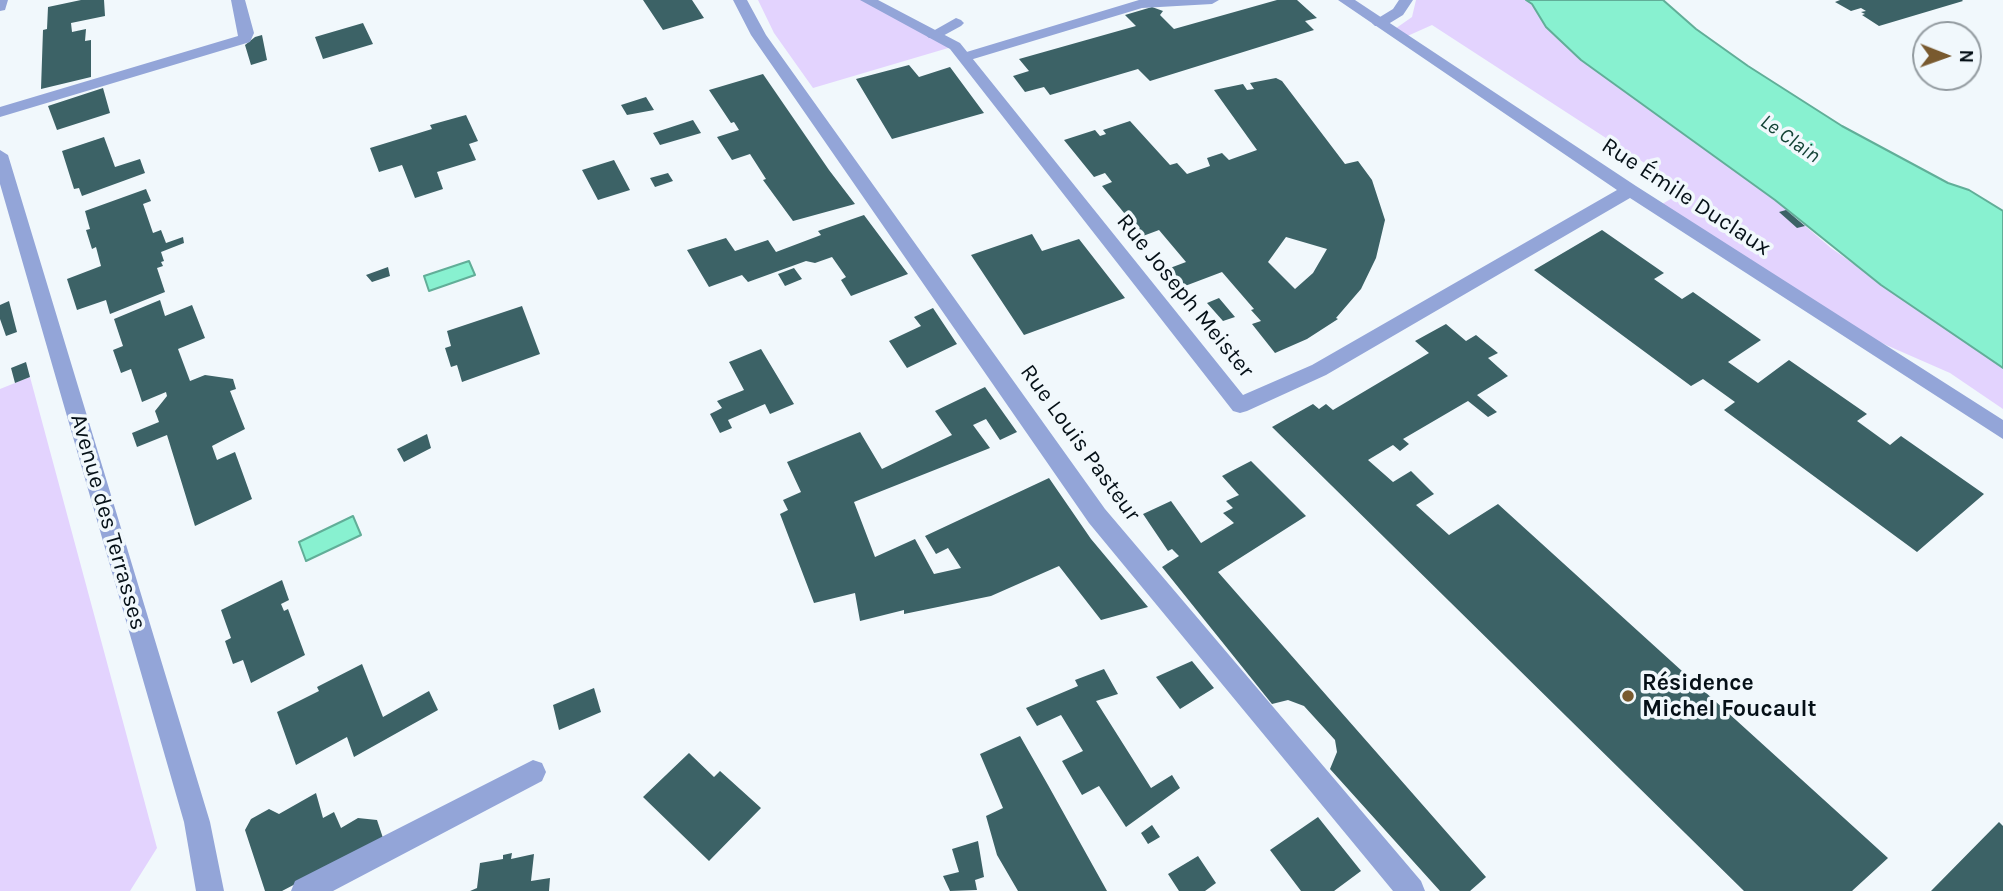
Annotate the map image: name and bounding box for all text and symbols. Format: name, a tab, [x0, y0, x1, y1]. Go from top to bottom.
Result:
north arrow	[1912, 21, 1982, 91]
text: N	[1955, 49, 1977, 63]
water label: Le Clain	[1755, 109, 1825, 169]
street label: Rue Émile Duclaux	[1596, 132, 1776, 262]
street label: Rue Joseph Meister	[1110, 209, 1260, 383]
street label: Rue Louis Pasteur	[1014, 359, 1146, 527]
street label: Avenue des Terrasses	[64, 411, 152, 633]
place label: Résidence Michel Foucault	[1642, 669, 1817, 723]
marker: Résidence Michel Foucault	[1620, 688, 1636, 704]

